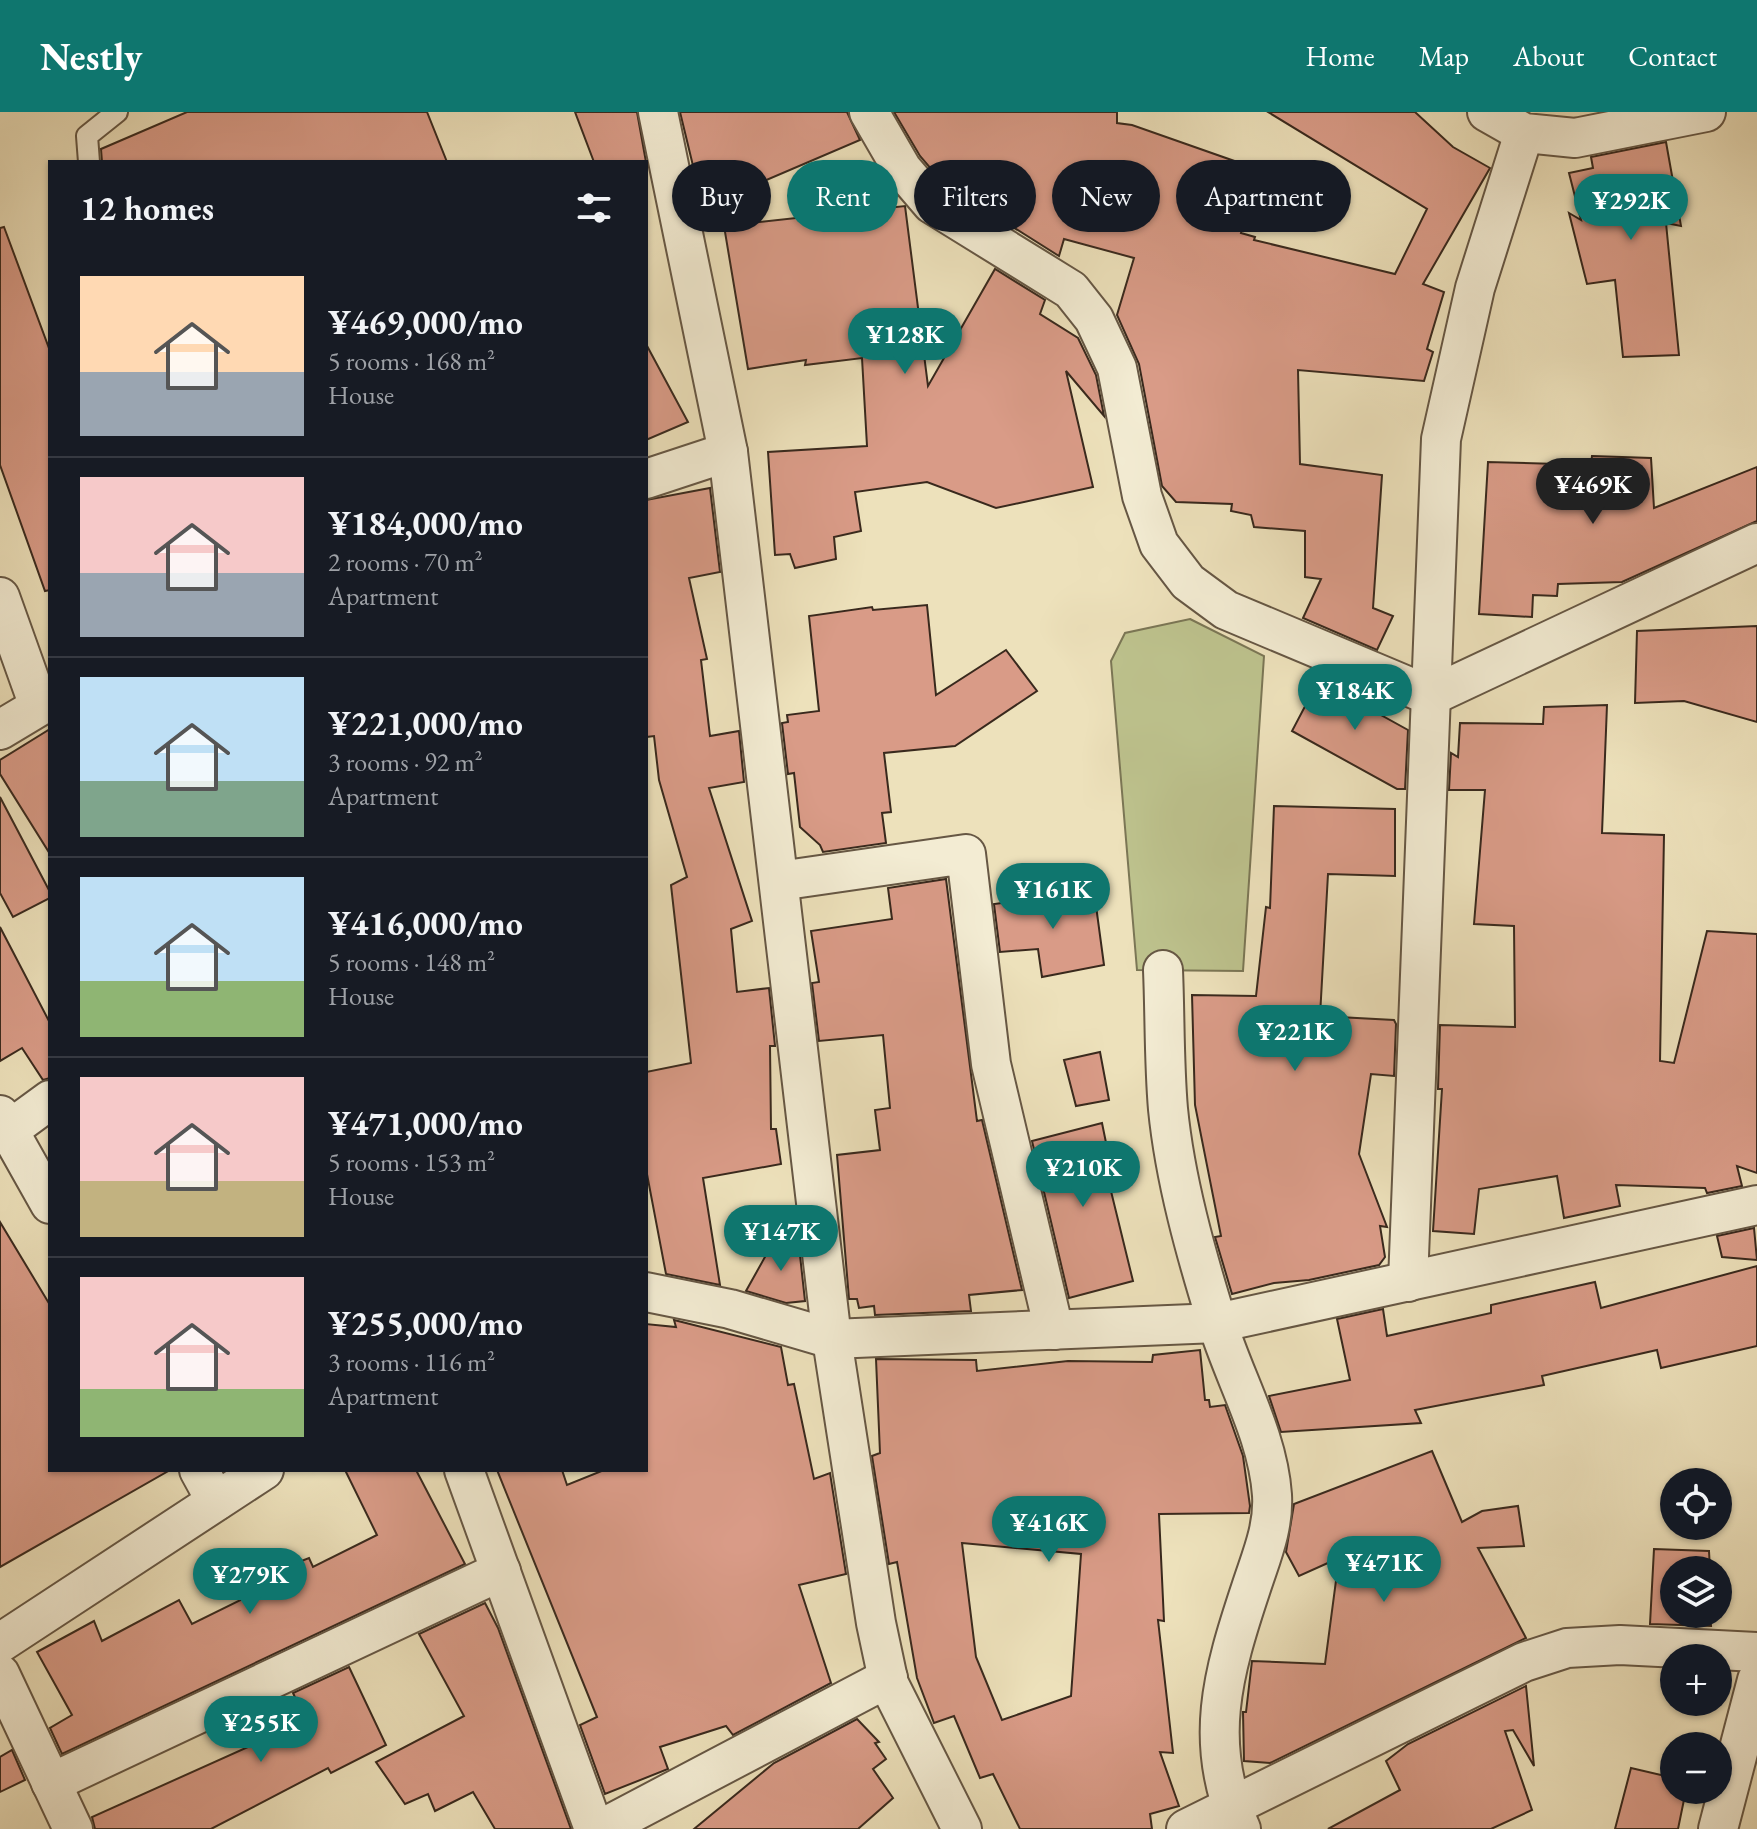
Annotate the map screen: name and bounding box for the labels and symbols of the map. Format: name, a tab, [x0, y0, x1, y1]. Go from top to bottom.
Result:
pin: ¥292K	[1575, 174, 1687, 242]
pin: ¥128K	[849, 308, 961, 376]
pin: ¥469K	[1537, 458, 1649, 526]
pin: ¥184K	[1299, 664, 1411, 732]
pin: ¥161K	[997, 863, 1109, 931]
pin: ¥221K	[1239, 1005, 1351, 1073]
pin: ¥210K	[1027, 1141, 1139, 1209]
pin: ¥147K	[725, 1205, 837, 1273]
pin: ¥416K	[993, 1496, 1105, 1564]
pin: ¥471K	[1328, 1536, 1440, 1604]
pin: ¥279K	[194, 1548, 306, 1616]
pin: ¥255K	[205, 1696, 317, 1764]

